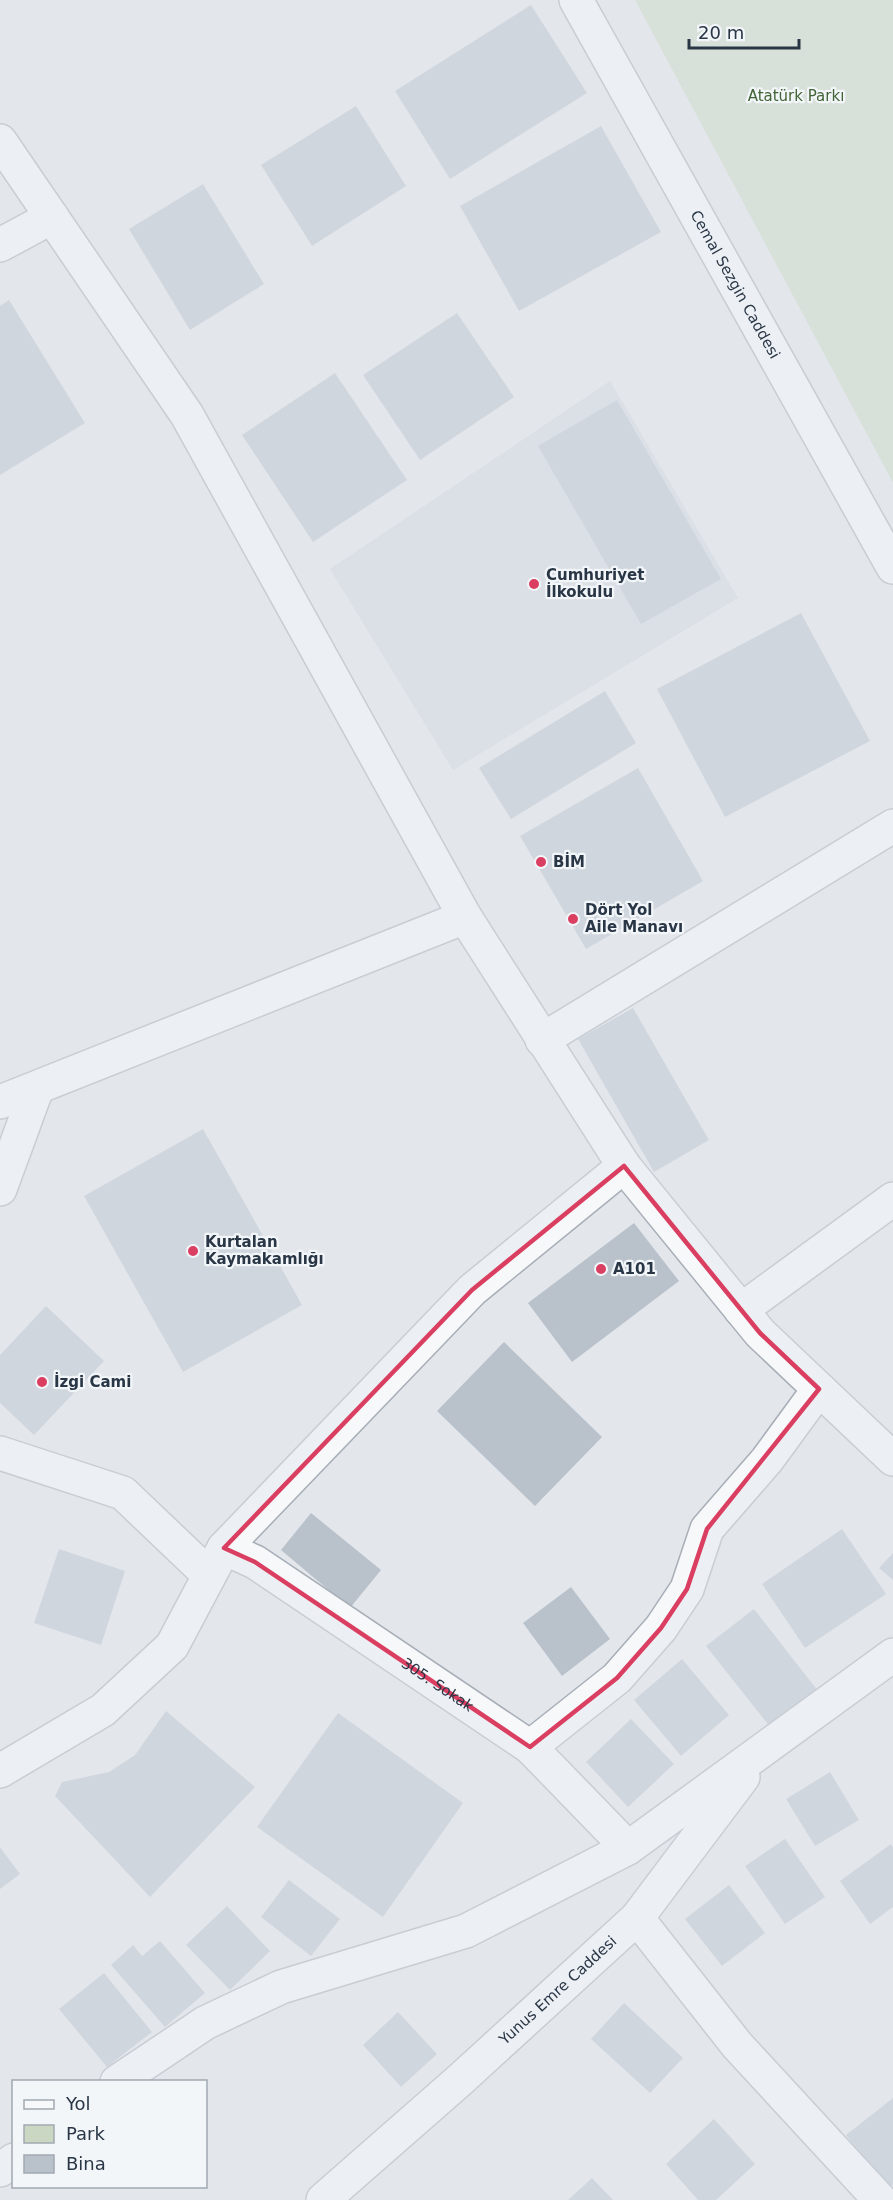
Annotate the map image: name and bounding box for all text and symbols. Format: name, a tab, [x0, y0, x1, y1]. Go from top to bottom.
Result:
scale bar	[689, 12, 798, 50]
text: 20 m	[698, 22, 744, 43]
park label: Atatürk Parkı	[748, 87, 844, 105]
street label: Cemal Sezgin Caddesi	[686, 207, 784, 362]
place label: Cumhuriyet İlkokulu	[546, 566, 644, 601]
marker: Cumhuriyet İlkokulu	[527, 577, 541, 591]
place label: BİM	[553, 852, 585, 871]
marker: BİM	[534, 855, 548, 869]
place label: Dört Yol Aile Manavı	[585, 901, 683, 936]
marker: Dört Yol Aile Manavı	[566, 912, 580, 926]
place label: Kurtalan Kaymakamlığı	[205, 1233, 324, 1268]
marker: Kurtalan Kaymakamlığı	[186, 1244, 200, 1258]
place label: A101	[613, 1260, 656, 1278]
marker: A101	[594, 1262, 608, 1276]
place label: İzgi Cami	[54, 1372, 131, 1391]
marker: İzgi Cami	[35, 1375, 49, 1389]
street label: 305. Sokak	[398, 1654, 477, 1716]
street label: Yunus Emre Caddesi	[495, 1932, 620, 2049]
legend	[12, 2080, 207, 2188]
text: Yol	[65, 2093, 91, 2114]
text: Park	[66, 2123, 105, 2144]
text: Bina	[66, 2153, 106, 2174]

